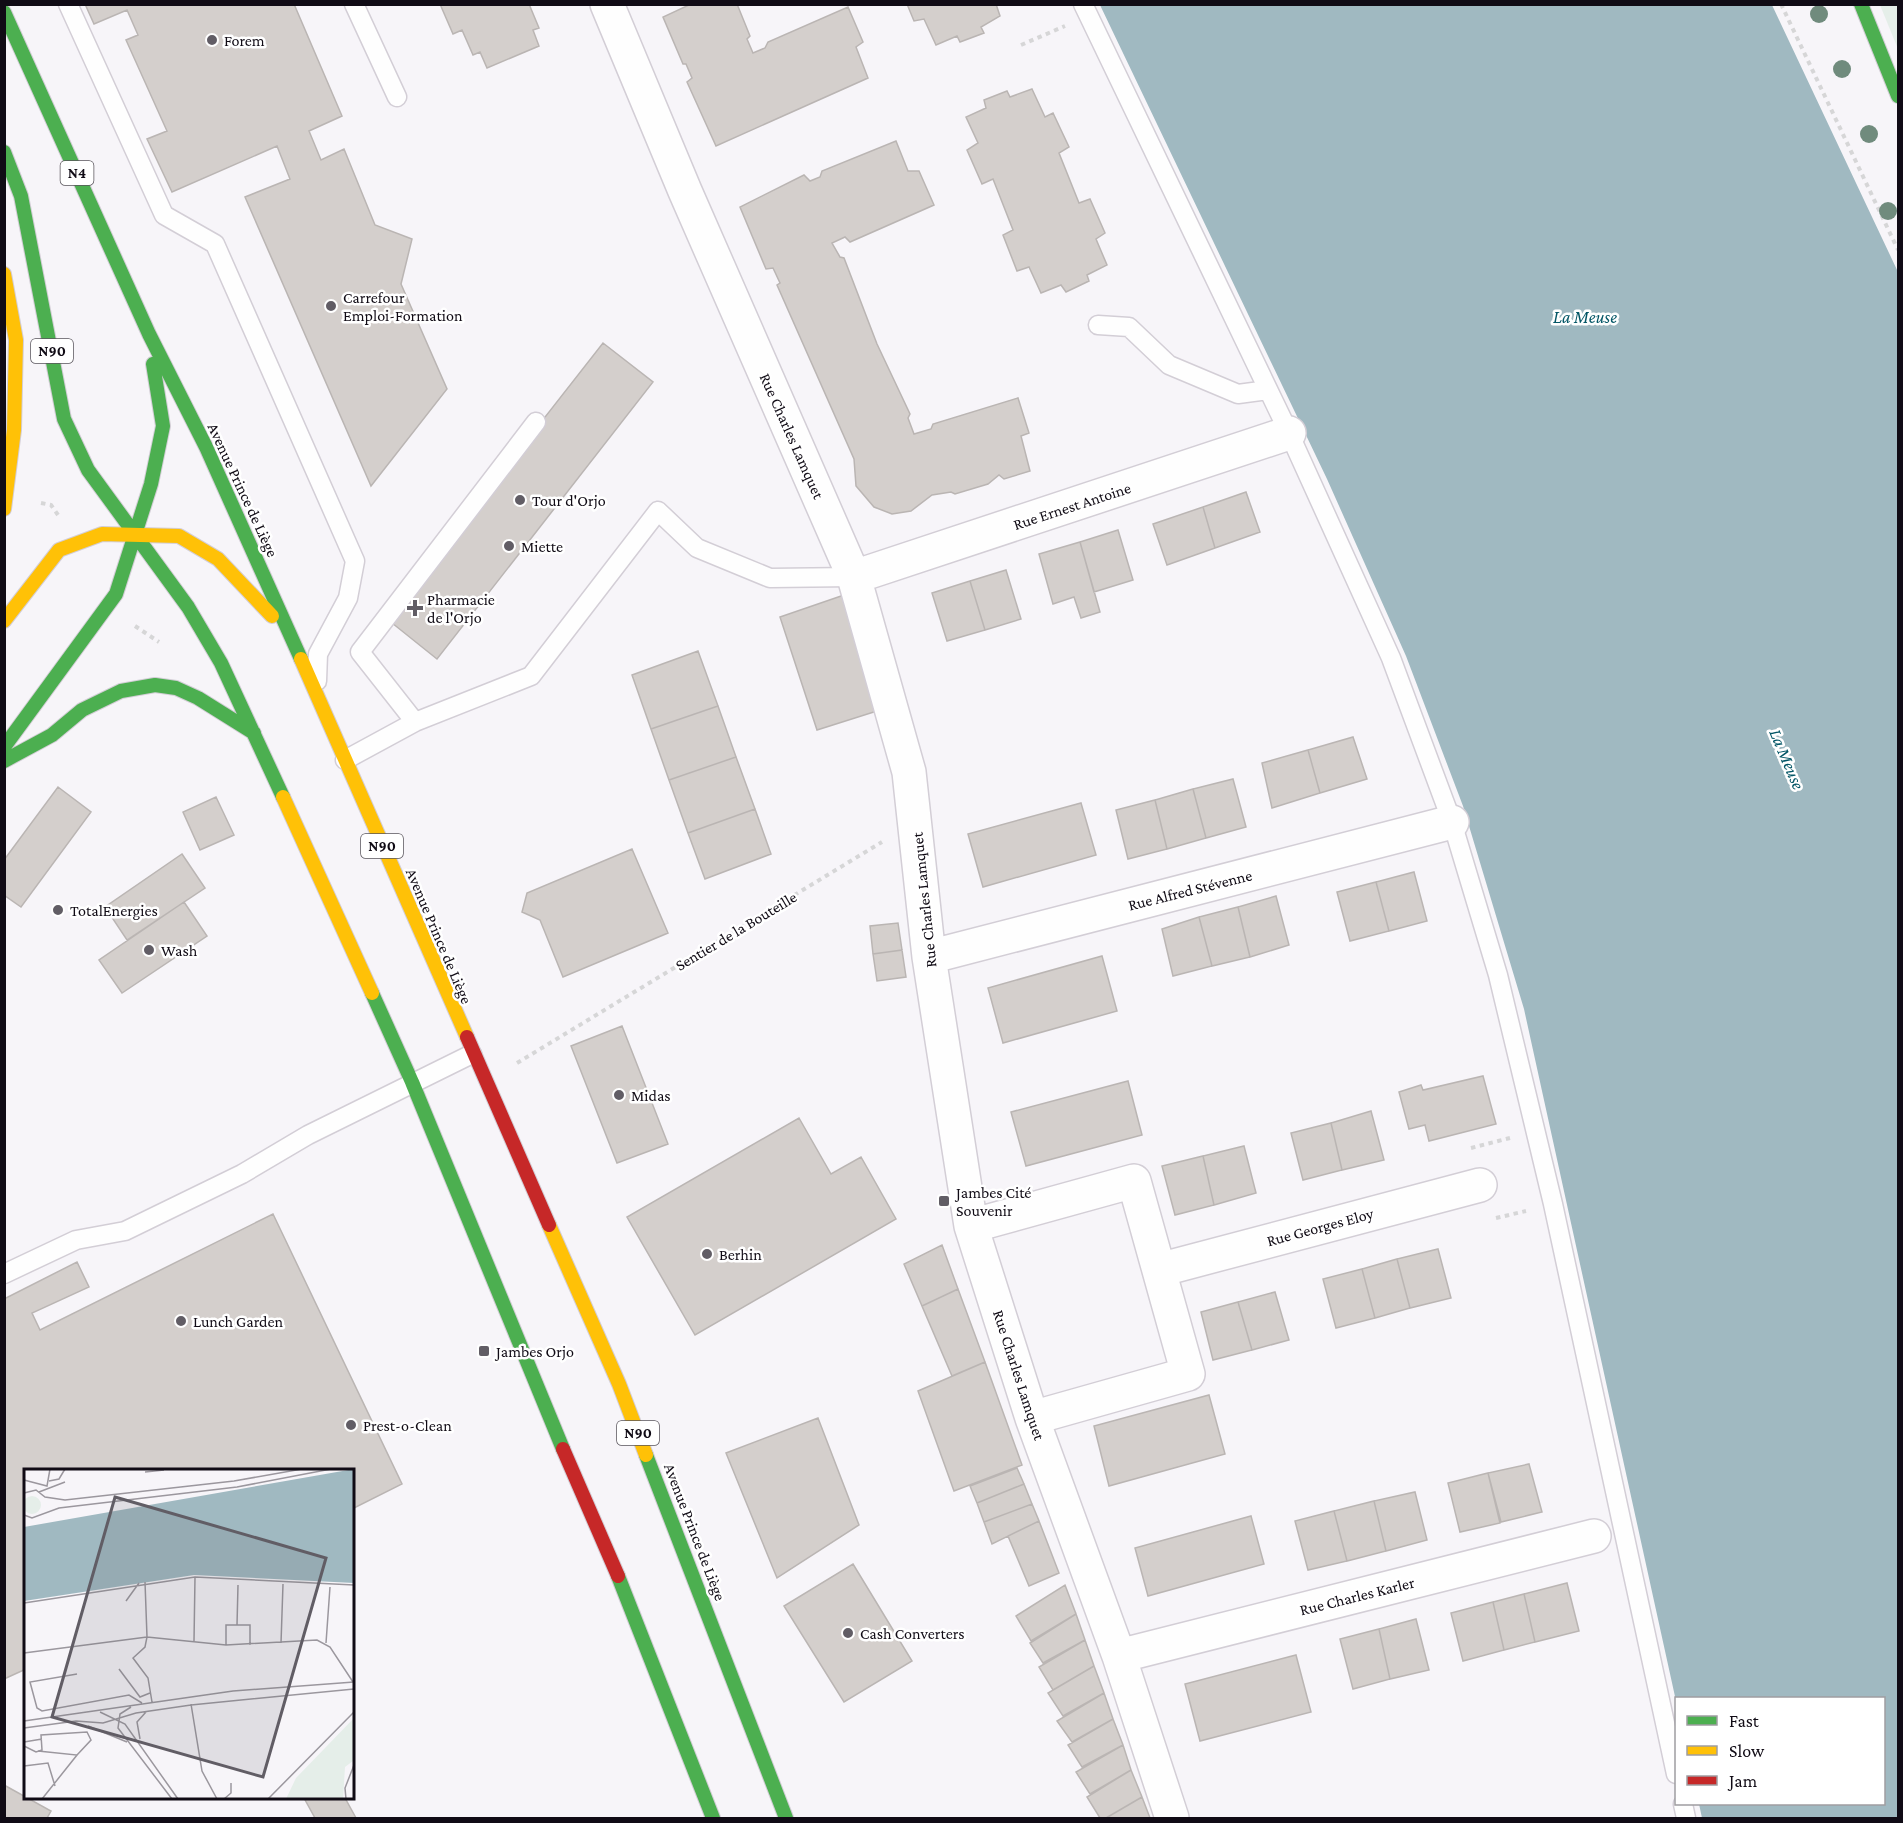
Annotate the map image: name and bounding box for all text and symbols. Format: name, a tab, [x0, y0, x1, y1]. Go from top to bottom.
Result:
place label: Forem	[224, 32, 265, 49]
marker: Forem	[205, 33, 219, 47]
road number: N4	[60, 161, 94, 185]
place label: Carrefour Emploi-Formation	[343, 289, 463, 325]
marker: Carrefour Emploi-Formation	[324, 299, 338, 313]
water label: La Meuse	[1553, 307, 1617, 327]
road number: N90	[31, 339, 73, 363]
street label: Rue Charles Lamquet	[756, 370, 828, 503]
street label: Avenue Prince de Liège	[204, 420, 281, 560]
street label: Rue Ernest Antoine	[1011, 479, 1133, 533]
place label: Tour d'Orjo	[532, 492, 606, 510]
marker: Tour d'Orjo	[513, 493, 527, 507]
place label: Miette	[521, 538, 563, 555]
marker: Miette	[502, 539, 516, 553]
place label: Pharmacie de l'Orjo	[427, 591, 495, 627]
marker: Pharmacie de l'Orjo	[408, 601, 422, 615]
water label: La Meuse	[1765, 726, 1809, 793]
street label: Rue Charles Lamquet	[908, 831, 941, 969]
road number: N90	[361, 834, 403, 858]
street label: Avenue Prince de Liège	[402, 866, 475, 1007]
street label: Rue Alfred Stévenne	[1126, 866, 1254, 914]
street label: Sentier de la Bouteille	[672, 888, 800, 974]
place label: TotalEnergies	[70, 902, 158, 920]
marker: TotalEnergies	[51, 903, 65, 917]
place label: Wash	[161, 942, 198, 959]
marker: Wash	[142, 943, 156, 957]
place label: Midas	[631, 1087, 671, 1104]
marker: Midas	[612, 1088, 626, 1102]
place label: Jambes Cité Souvenir	[954, 1184, 1031, 1219]
marker: Jambes Cité Souvenir	[937, 1194, 951, 1208]
street label: Rue Georges Eloy	[1265, 1204, 1376, 1250]
place label: Berhin	[719, 1246, 762, 1263]
marker: Berhin	[700, 1247, 714, 1261]
street label: Rue Charles Lamquet	[989, 1308, 1048, 1443]
place label: Lunch Garden	[193, 1313, 283, 1330]
marker: Lunch Garden	[174, 1314, 188, 1328]
place label: Jambes Orjo	[494, 1343, 574, 1361]
marker: Jambes Orjo	[477, 1344, 491, 1358]
place label: Prest-o-Clean	[363, 1417, 452, 1434]
marker: Prest-o-Clean	[344, 1418, 358, 1432]
road number: N90	[617, 1421, 659, 1445]
street label: Avenue Prince de Liège	[660, 1461, 729, 1603]
inset map	[24, 1469, 354, 1799]
street label: Rue Charles Karler	[1298, 1573, 1416, 1618]
place label: Cash Converters	[860, 1625, 965, 1642]
marker: Cash Converters	[841, 1626, 855, 1640]
legend	[1675, 1697, 1885, 1805]
text: Fast	[1729, 1711, 1760, 1731]
text: Slow	[1729, 1741, 1765, 1761]
text: Jam	[1727, 1771, 1758, 1791]

